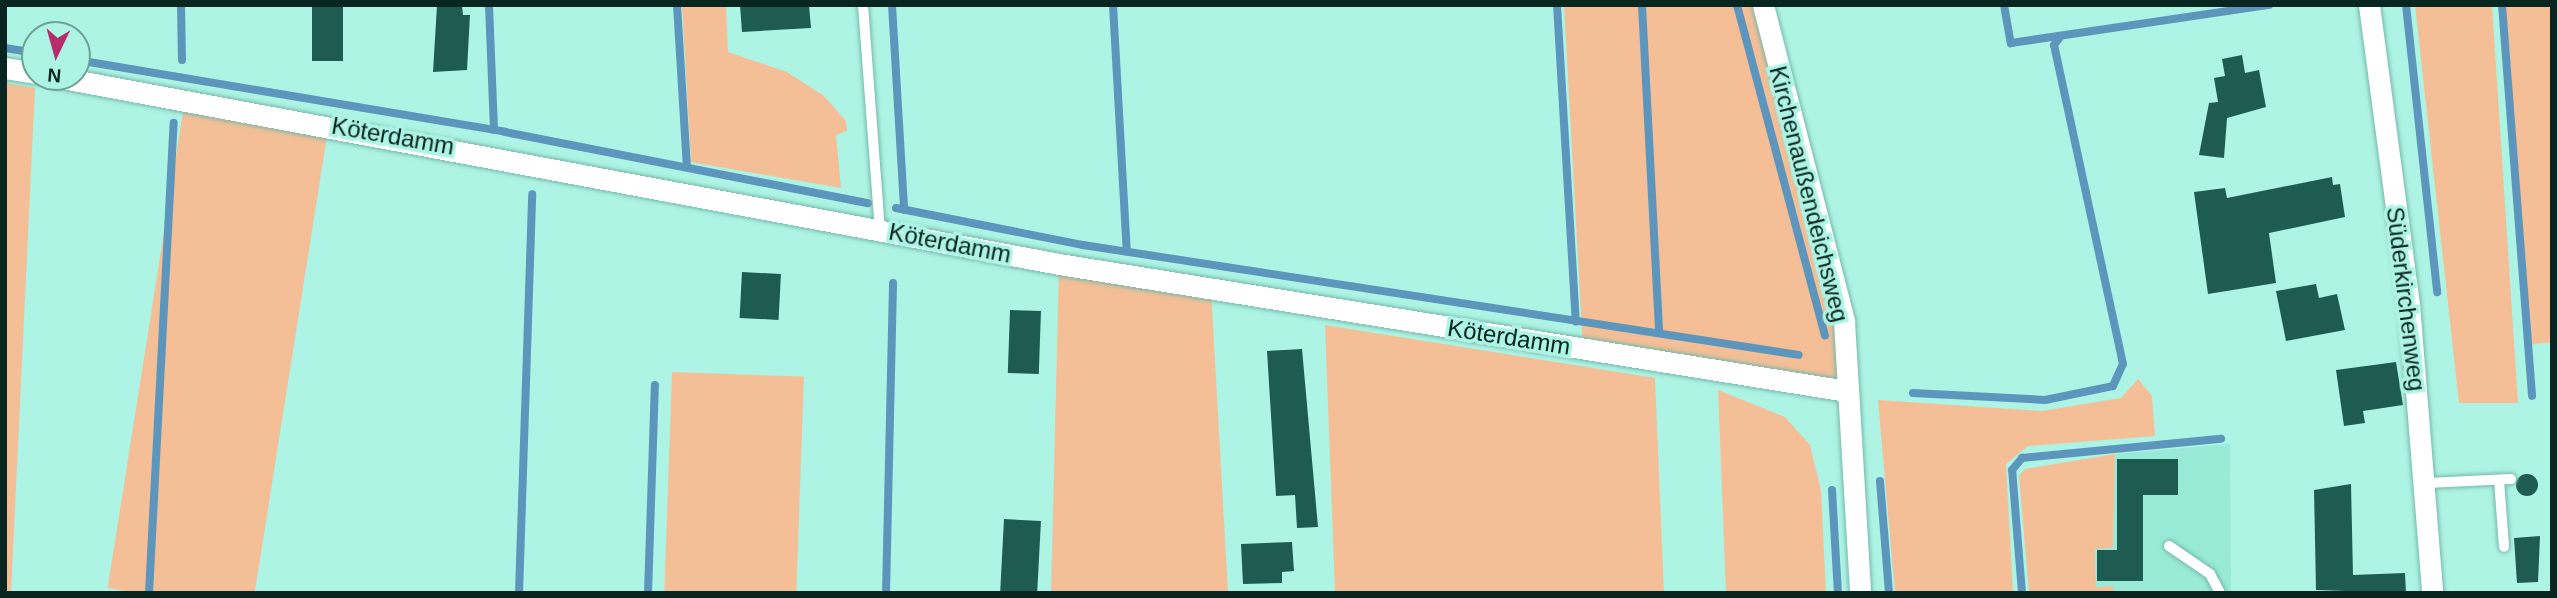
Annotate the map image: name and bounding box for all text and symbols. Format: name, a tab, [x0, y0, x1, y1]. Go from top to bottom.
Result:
north arrow	[21, 21, 91, 91]
street label: Kirchenaußendeichsweg	[1763, 63, 1855, 325]
text: N	[47, 64, 62, 86]
street label: Köterdamm	[329, 111, 457, 161]
street label: Süderkirchenweg	[2380, 205, 2432, 393]
street label: Köterdamm	[886, 217, 1014, 269]
street label: Köterdamm	[1445, 313, 1573, 361]

